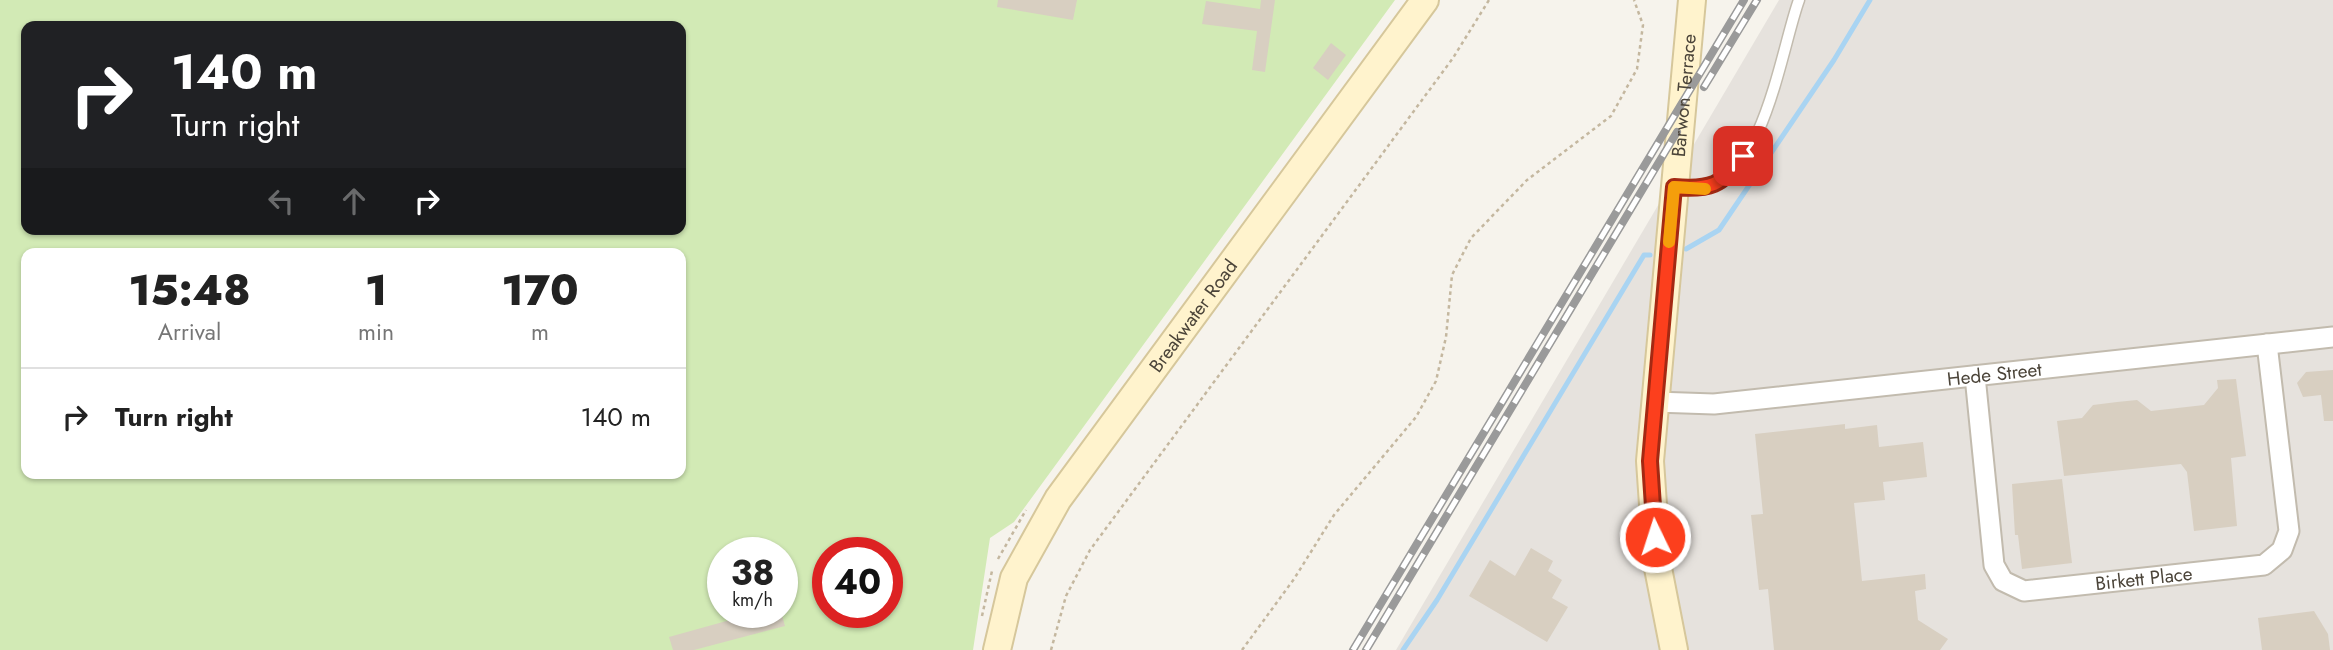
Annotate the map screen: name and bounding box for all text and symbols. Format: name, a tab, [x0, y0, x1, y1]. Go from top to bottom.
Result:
street label: Barwon Terrace	[1664, 33, 1702, 158]
text: 140 m	[171, 37, 317, 107]
icon: right	[56, 49, 147, 140]
text: Turn right	[171, 102, 300, 148]
pin	[1713, 126, 1773, 186]
icon: arrive	[1724, 137, 1762, 175]
icon: left	[262, 182, 300, 220]
icon: ahead	[335, 182, 373, 220]
icon: right	[408, 182, 446, 220]
street label: Breakwater Road	[1142, 254, 1243, 378]
text: 15:48	[128, 260, 251, 321]
text: 1	[365, 260, 387, 321]
text: 170	[502, 260, 579, 321]
text: Arrival	[158, 315, 221, 349]
text: min	[358, 315, 394, 349]
text: m	[531, 315, 549, 349]
street label: Hede Street	[1946, 355, 2043, 392]
icon: right	[56, 398, 94, 436]
text: Turn right	[115, 398, 233, 436]
text: 140 m	[580, 398, 651, 436]
position arrow	[1618, 500, 1692, 574]
speed limit sign: 40	[812, 537, 903, 628]
text: 38	[731, 548, 774, 598]
street label: Birkett Place	[2094, 559, 2194, 597]
text: km/h	[732, 587, 773, 613]

